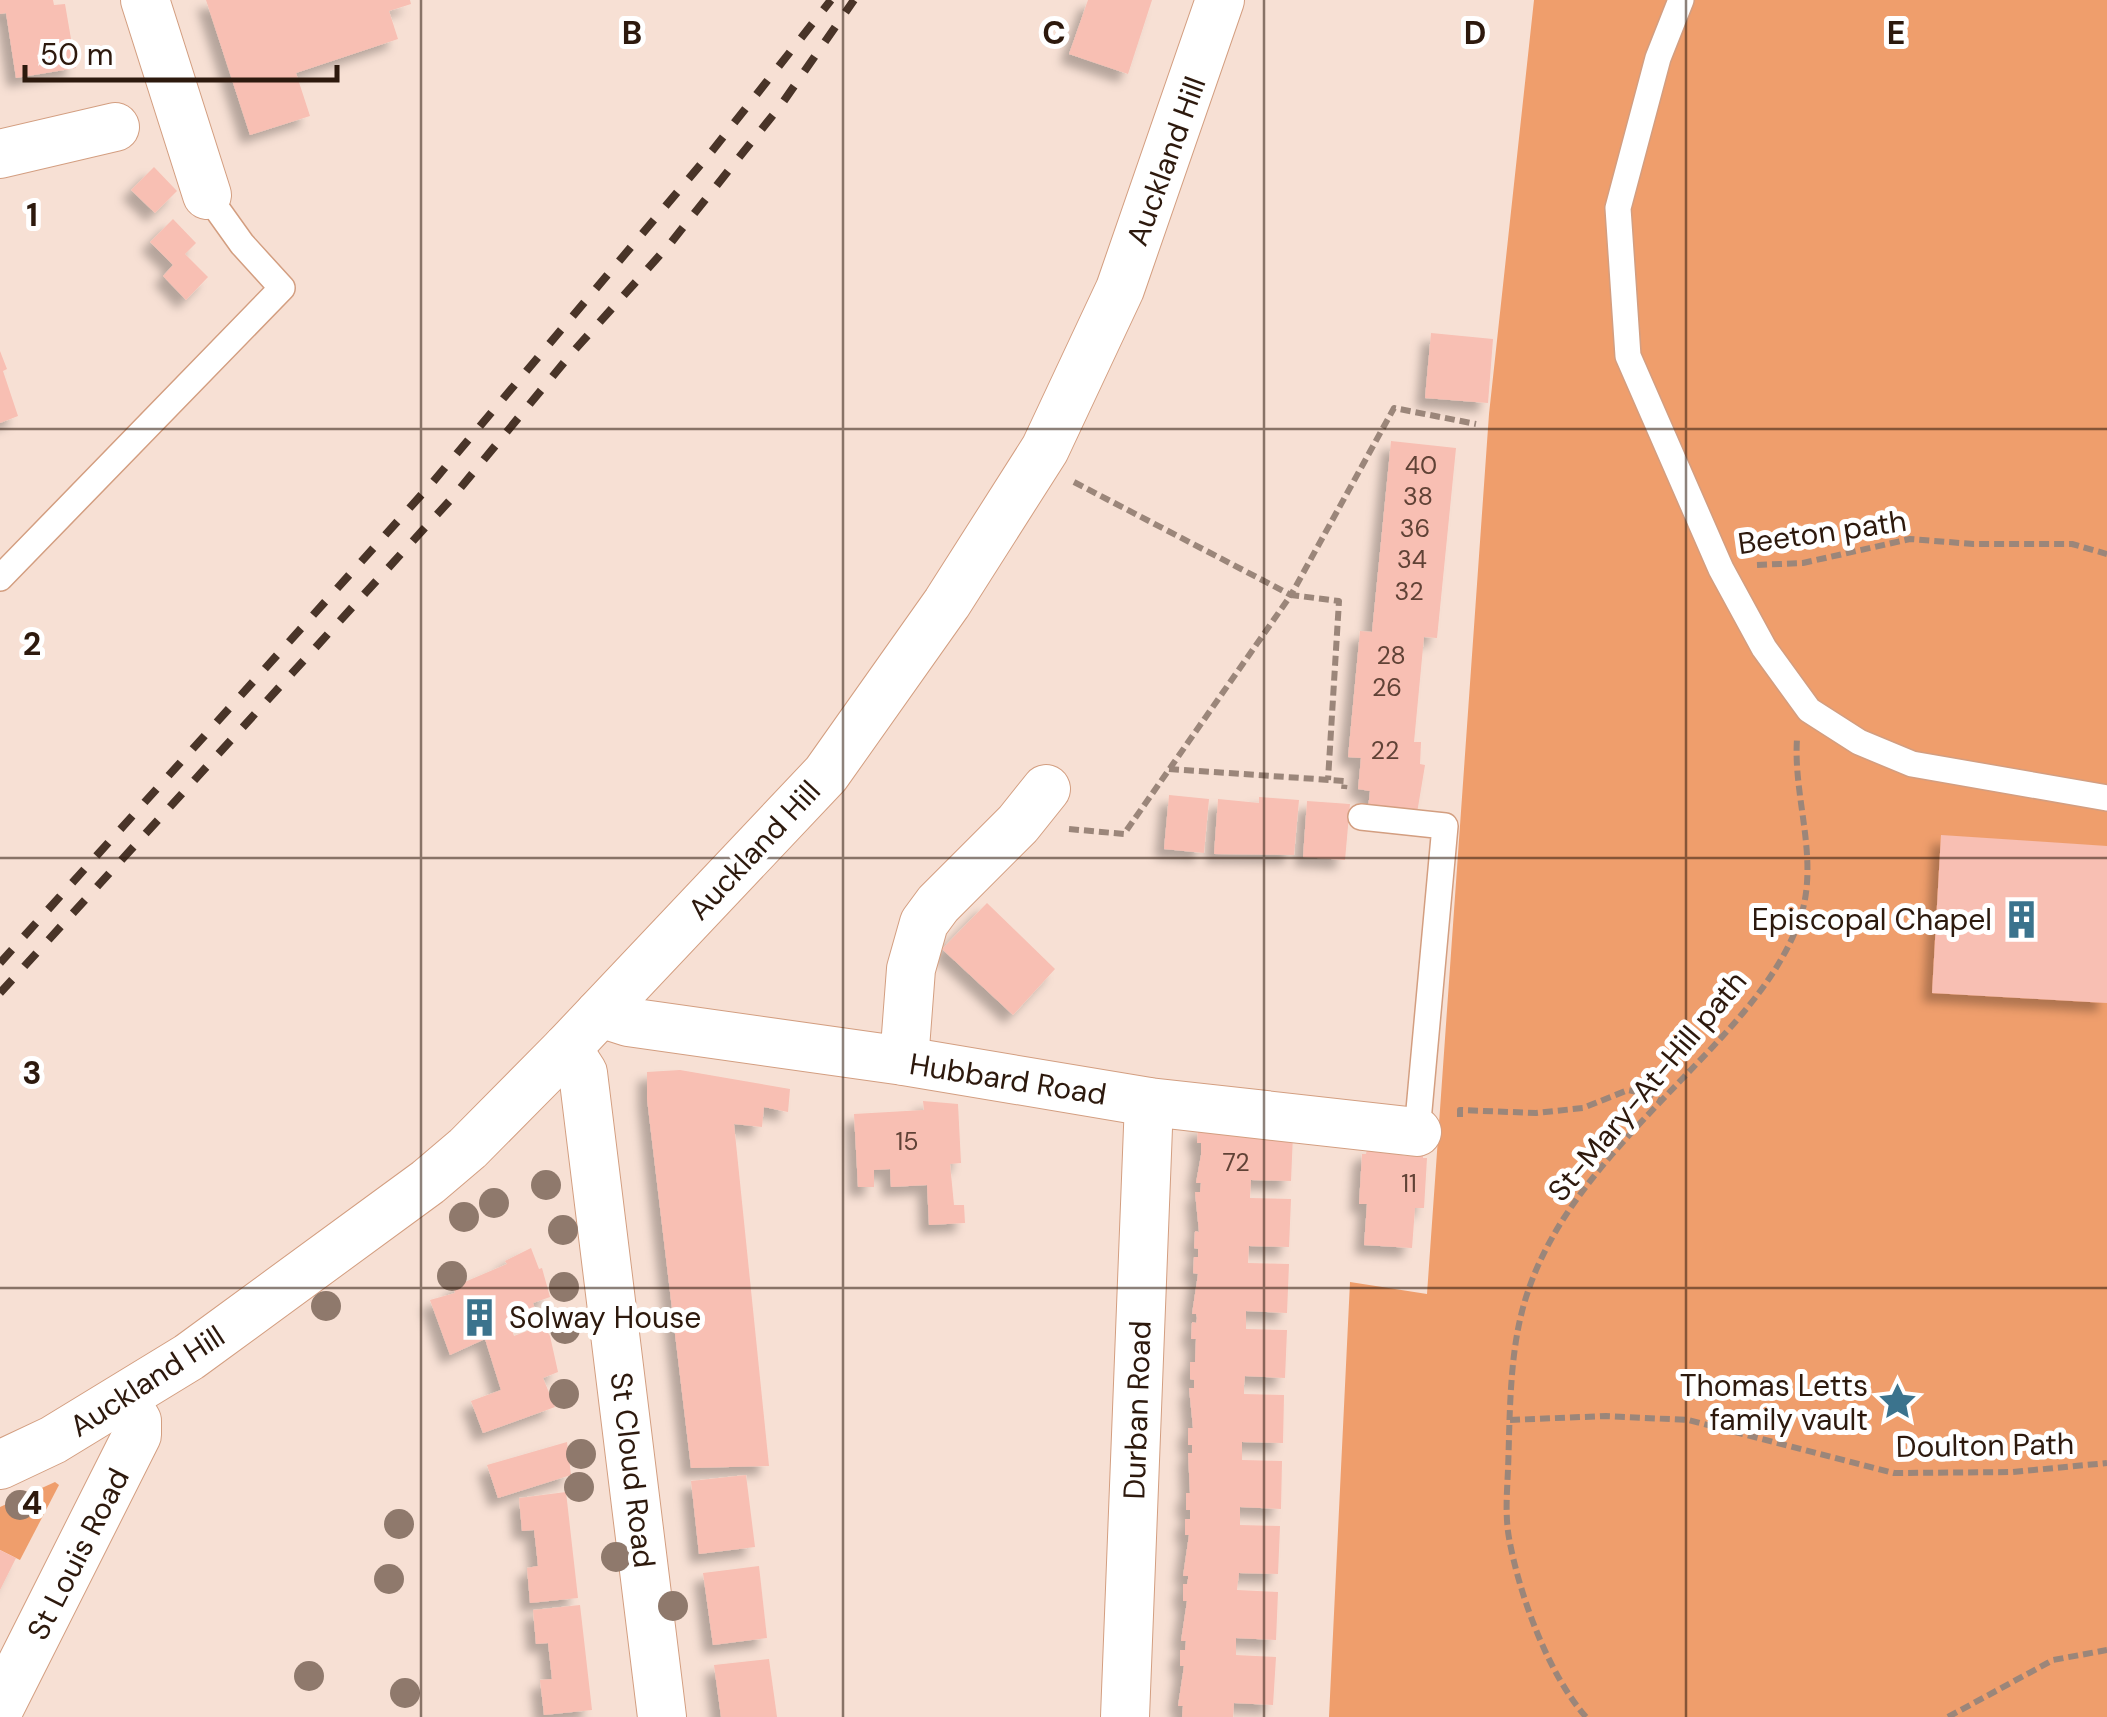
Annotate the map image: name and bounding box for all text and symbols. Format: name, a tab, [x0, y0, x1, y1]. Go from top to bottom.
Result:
text: B	[622, 12, 642, 54]
text: C	[1042, 12, 1066, 54]
text: D	[1464, 12, 1486, 54]
text: E	[1887, 12, 1905, 54]
scale bar	[25, 20, 338, 82]
text: 50 m	[40, 35, 114, 74]
street label: Auckland Hill	[1117, 71, 1215, 251]
text: 1	[26, 194, 38, 236]
house number: 40	[1405, 449, 1437, 482]
house number: 38	[1403, 480, 1433, 513]
street label: Beeton path	[1735, 501, 1909, 563]
house number: 36	[1400, 512, 1430, 545]
house number: 34	[1397, 543, 1427, 576]
house number: 32	[1394, 575, 1424, 608]
text: 2	[23, 623, 41, 665]
house number: 28	[1376, 639, 1406, 672]
house number: 26	[1372, 671, 1402, 704]
house number: 22	[1371, 734, 1399, 767]
street label: Auckland Hill	[679, 772, 829, 928]
building icon: Episcopal Chapel	[2001, 898, 2043, 940]
place label: Episcopal Chapel	[1752, 900, 1992, 939]
street label: St-Mary-At-Hill path	[1539, 963, 1755, 1209]
street label: Hubbard Road	[907, 1044, 1109, 1114]
text: 3	[22, 1052, 42, 1094]
house number: 15	[895, 1125, 919, 1158]
house number: 72	[1222, 1146, 1250, 1179]
house number: 11	[1401, 1167, 1417, 1200]
building icon: Solway House	[458, 1296, 500, 1338]
place label: Solway House	[509, 1298, 701, 1337]
street label: Auckland Hill	[62, 1316, 232, 1446]
street label: Durban Road	[1114, 1320, 1160, 1500]
place label: Thomas Letts family vault	[1680, 1366, 1868, 1439]
street label: St Cloud Road	[602, 1370, 664, 1570]
place icon: Thomas Letts family vault	[1877, 1381, 1919, 1423]
street label: Doulton Path	[1896, 1424, 2074, 1466]
street label: St Louis Road	[18, 1462, 138, 1646]
text: 4	[22, 1482, 42, 1524]

